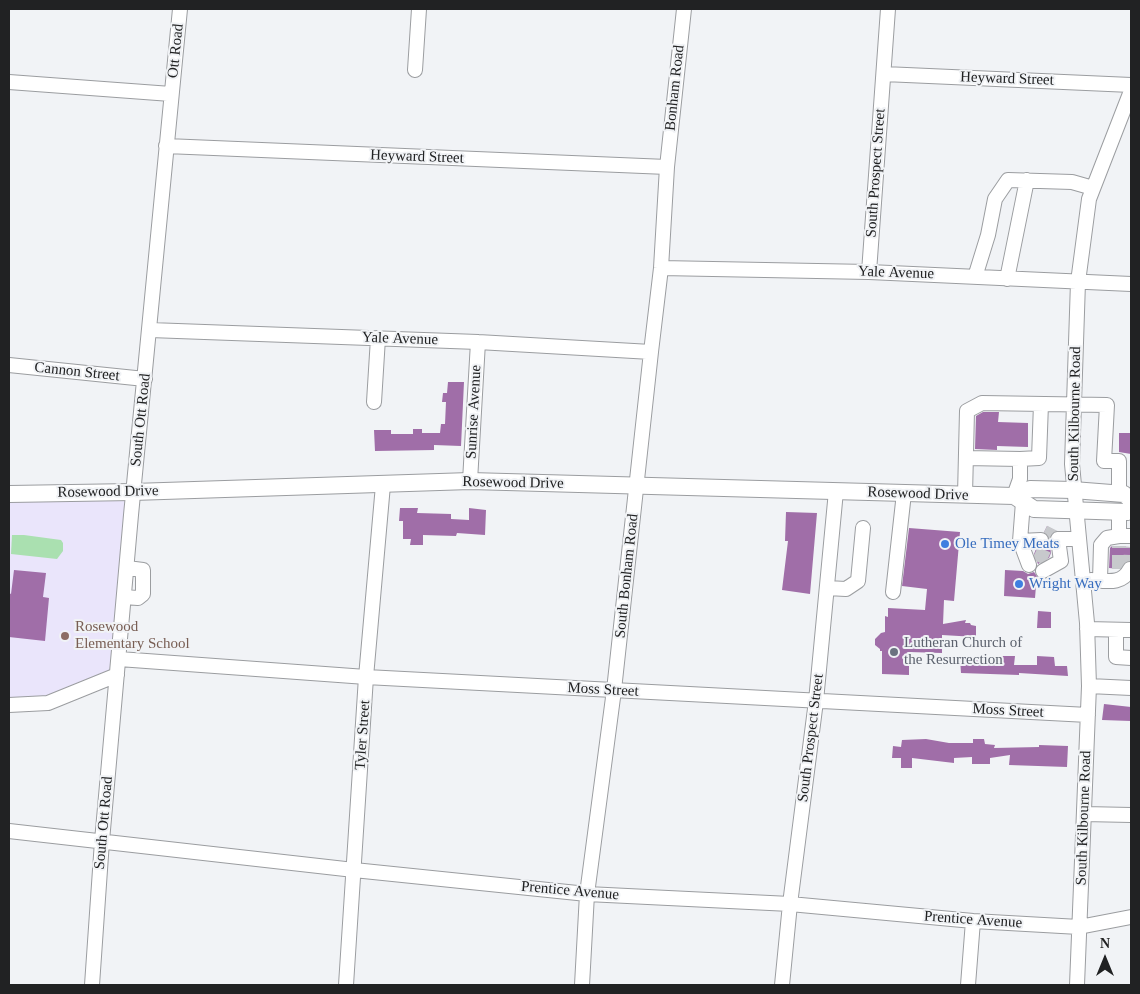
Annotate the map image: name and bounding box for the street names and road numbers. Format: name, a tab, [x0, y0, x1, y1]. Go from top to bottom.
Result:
street label: Ott Road	[164, 23, 188, 79]
street label: Bonham Road	[662, 44, 688, 132]
street label: Heyward Street	[960, 68, 1054, 90]
street label: South Prospect Street	[863, 108, 889, 238]
street label: Heyward Street	[370, 146, 464, 168]
street label: Yale Avenue	[858, 263, 934, 283]
street label: Yale Avenue	[362, 329, 438, 349]
street label: South Kilbourne Road	[1065, 346, 1085, 482]
street label: Cannon Street	[34, 359, 120, 385]
street label: Sunrise Avenue	[463, 364, 485, 460]
street label: South Ott Road	[127, 373, 155, 467]
street label: Rosewood Drive	[462, 473, 564, 493]
street label: Rosewood Drive	[57, 482, 159, 502]
street label: Rosewood Drive	[867, 483, 969, 505]
street label: South Bonham Road	[612, 513, 642, 639]
street label: South Prospect Street	[794, 673, 828, 803]
street label: Moss Street	[567, 679, 639, 701]
street label: Tyler Street	[352, 699, 374, 771]
street label: Moss Street	[972, 700, 1044, 722]
street label: South Kilbourne Road	[1073, 750, 1095, 886]
street label: South Ott Road	[91, 776, 117, 870]
street label: Prentice Avenue	[520, 878, 620, 904]
street label: Prentice Avenue	[923, 908, 1023, 932]

